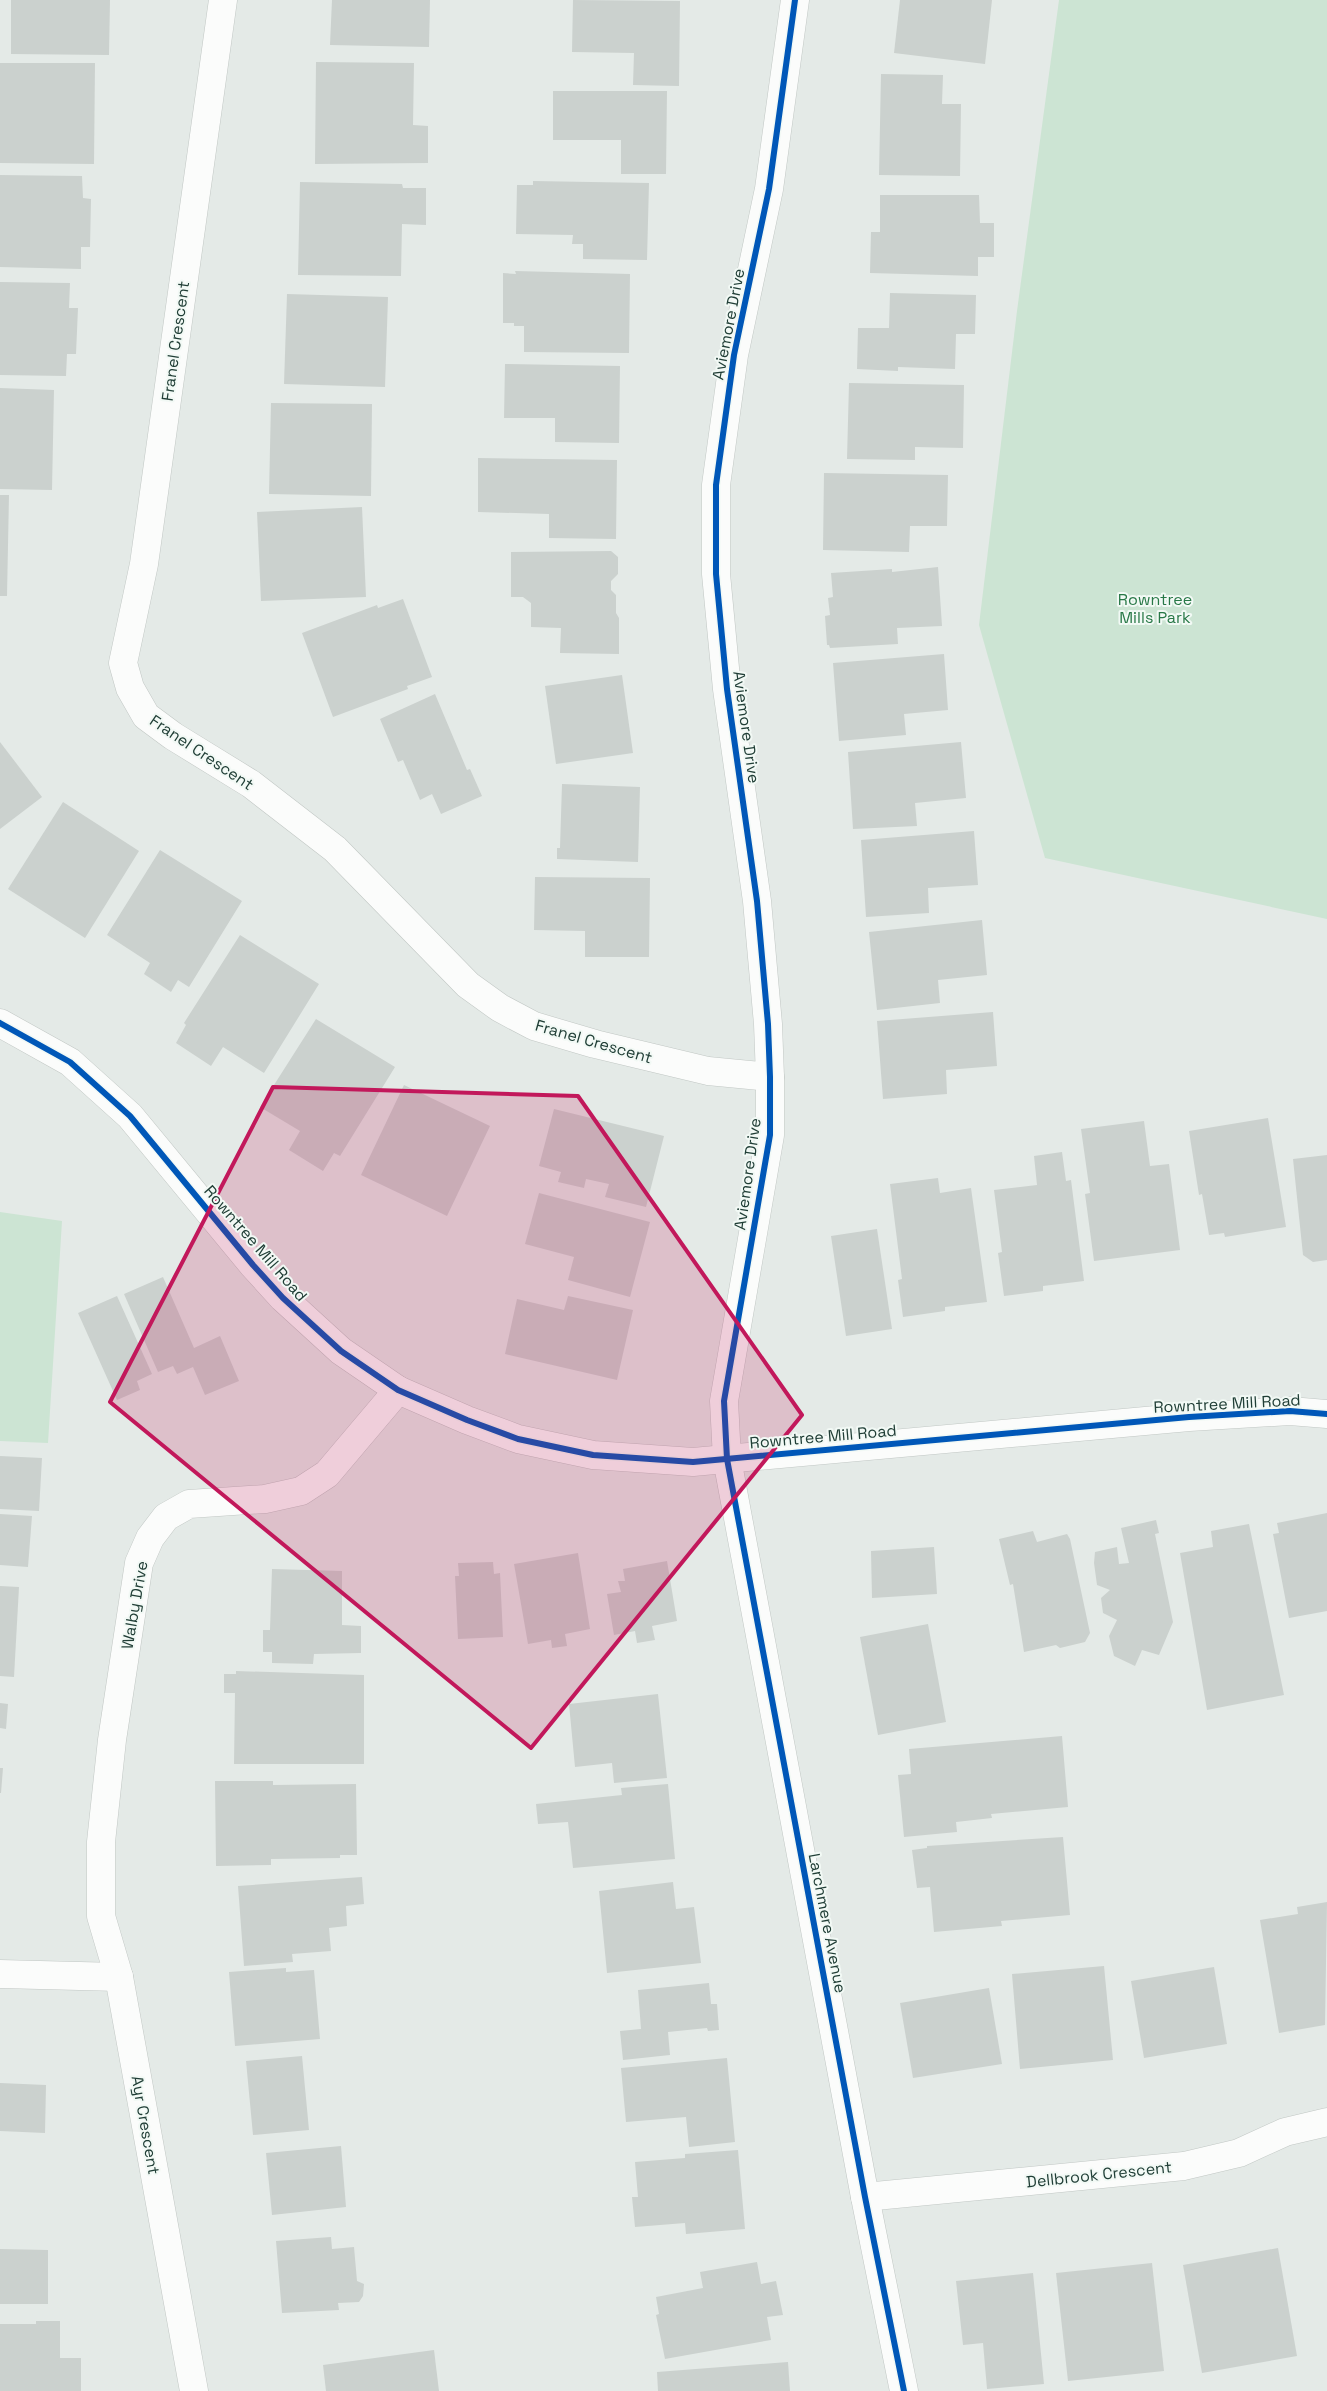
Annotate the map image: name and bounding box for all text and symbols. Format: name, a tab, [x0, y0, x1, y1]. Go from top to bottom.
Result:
street label: Aviemore Drive	[707, 267, 750, 382]
street label: Franel Crescent	[157, 280, 194, 402]
park label: Rowntree Mills Park	[1118, 589, 1192, 628]
street label: Aviemore Drive	[728, 670, 765, 785]
street label: Franel Crescent	[146, 710, 258, 795]
street label: Franel Crescent	[533, 1015, 655, 1068]
street label: Aviemore Drive	[729, 1117, 766, 1232]
street label: Rowntree Mill Road	[199, 1181, 312, 1306]
street label: Rowntree Mill Road	[1153, 1389, 1301, 1418]
street label: Rowntree Mill Road	[749, 1420, 897, 1453]
street label: Walby Drive	[116, 1559, 153, 1651]
street label: Larchmere Avenue	[804, 1851, 851, 1995]
street label: Ayr Crescent	[126, 2074, 165, 2176]
street label: Dellbrook Crescent	[1025, 2156, 1173, 2193]

